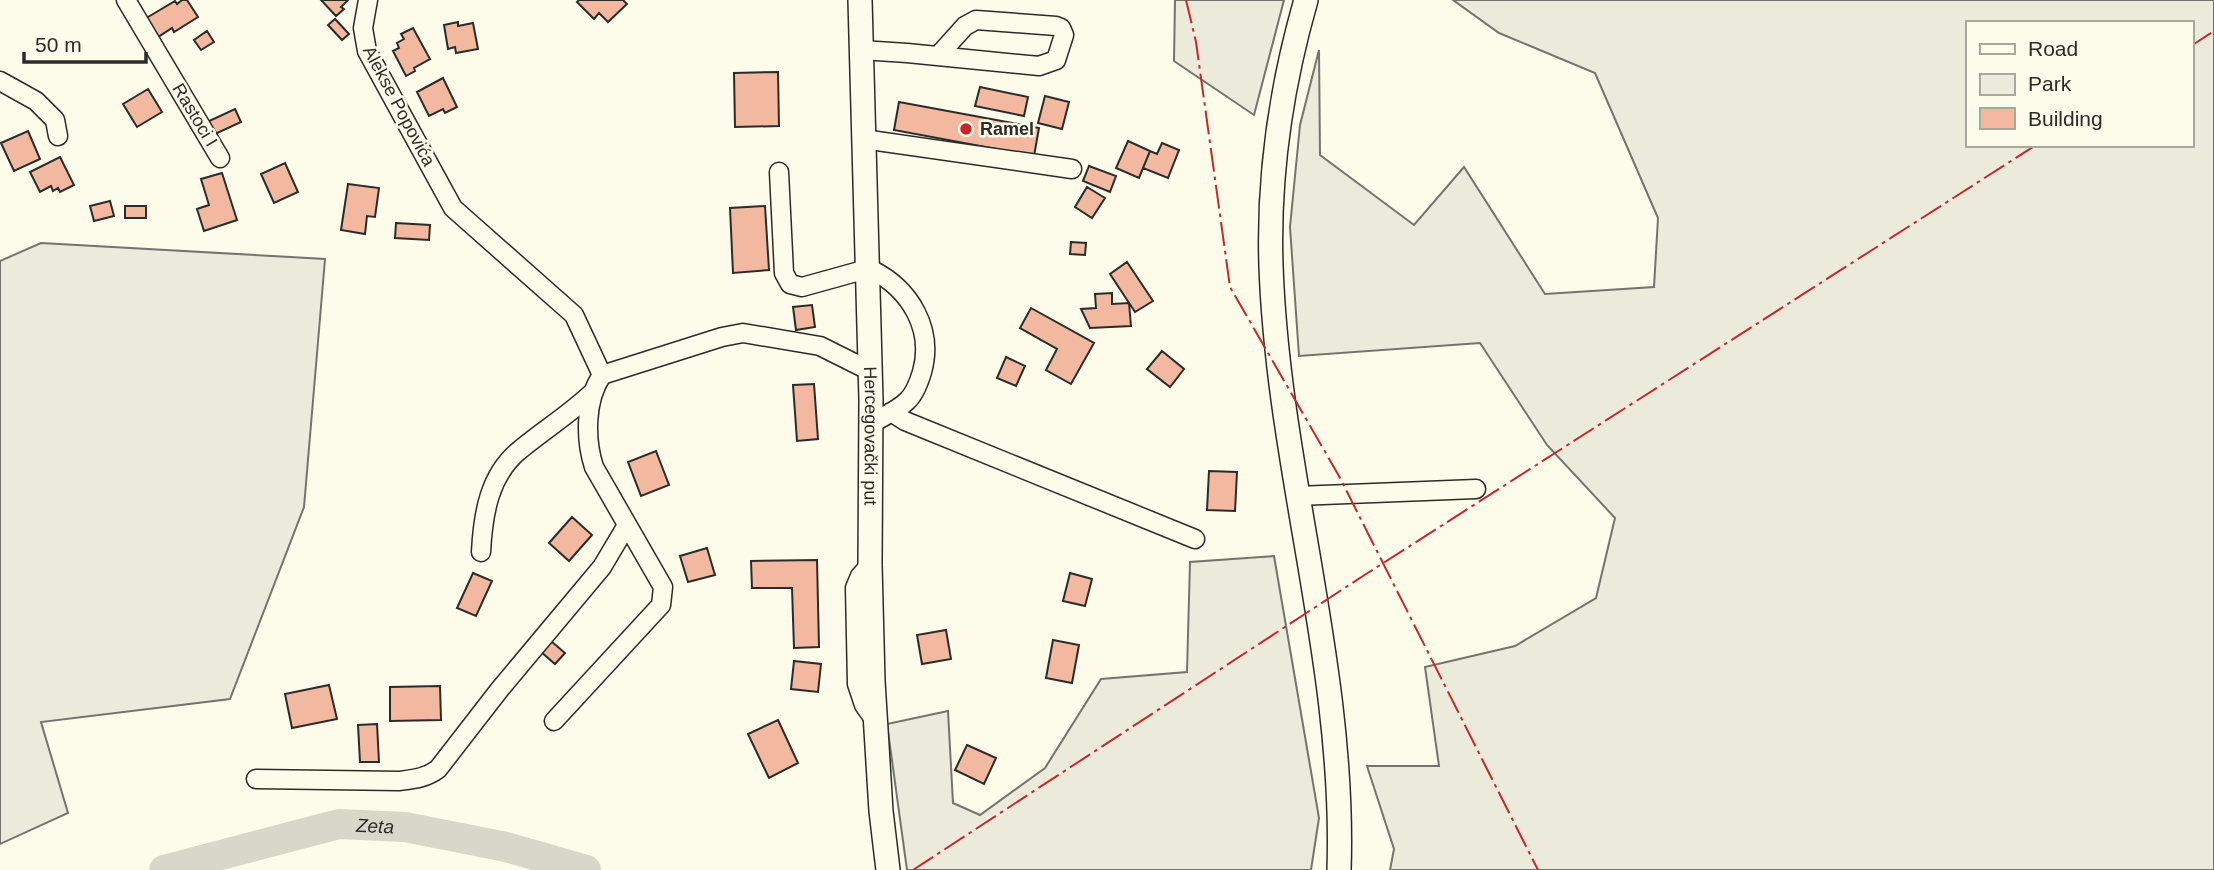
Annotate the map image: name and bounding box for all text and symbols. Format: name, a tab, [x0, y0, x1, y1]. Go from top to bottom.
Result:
scale bar	[24, 21, 147, 65]
legend	[1966, 21, 2193, 147]
text: 50 m	[35, 33, 82, 56]
text: Road	[2028, 37, 2078, 60]
street label: Alekse Popovića	[359, 43, 440, 170]
text: Park	[2028, 72, 2072, 95]
street label: Rastoci I	[168, 80, 222, 150]
text: Building	[2028, 107, 2103, 130]
place label: Ramel	[980, 119, 1034, 139]
marker: Ramel	[958, 121, 974, 137]
street label: Hercegovački put	[860, 366, 881, 505]
water label: Zeta	[355, 815, 394, 837]

